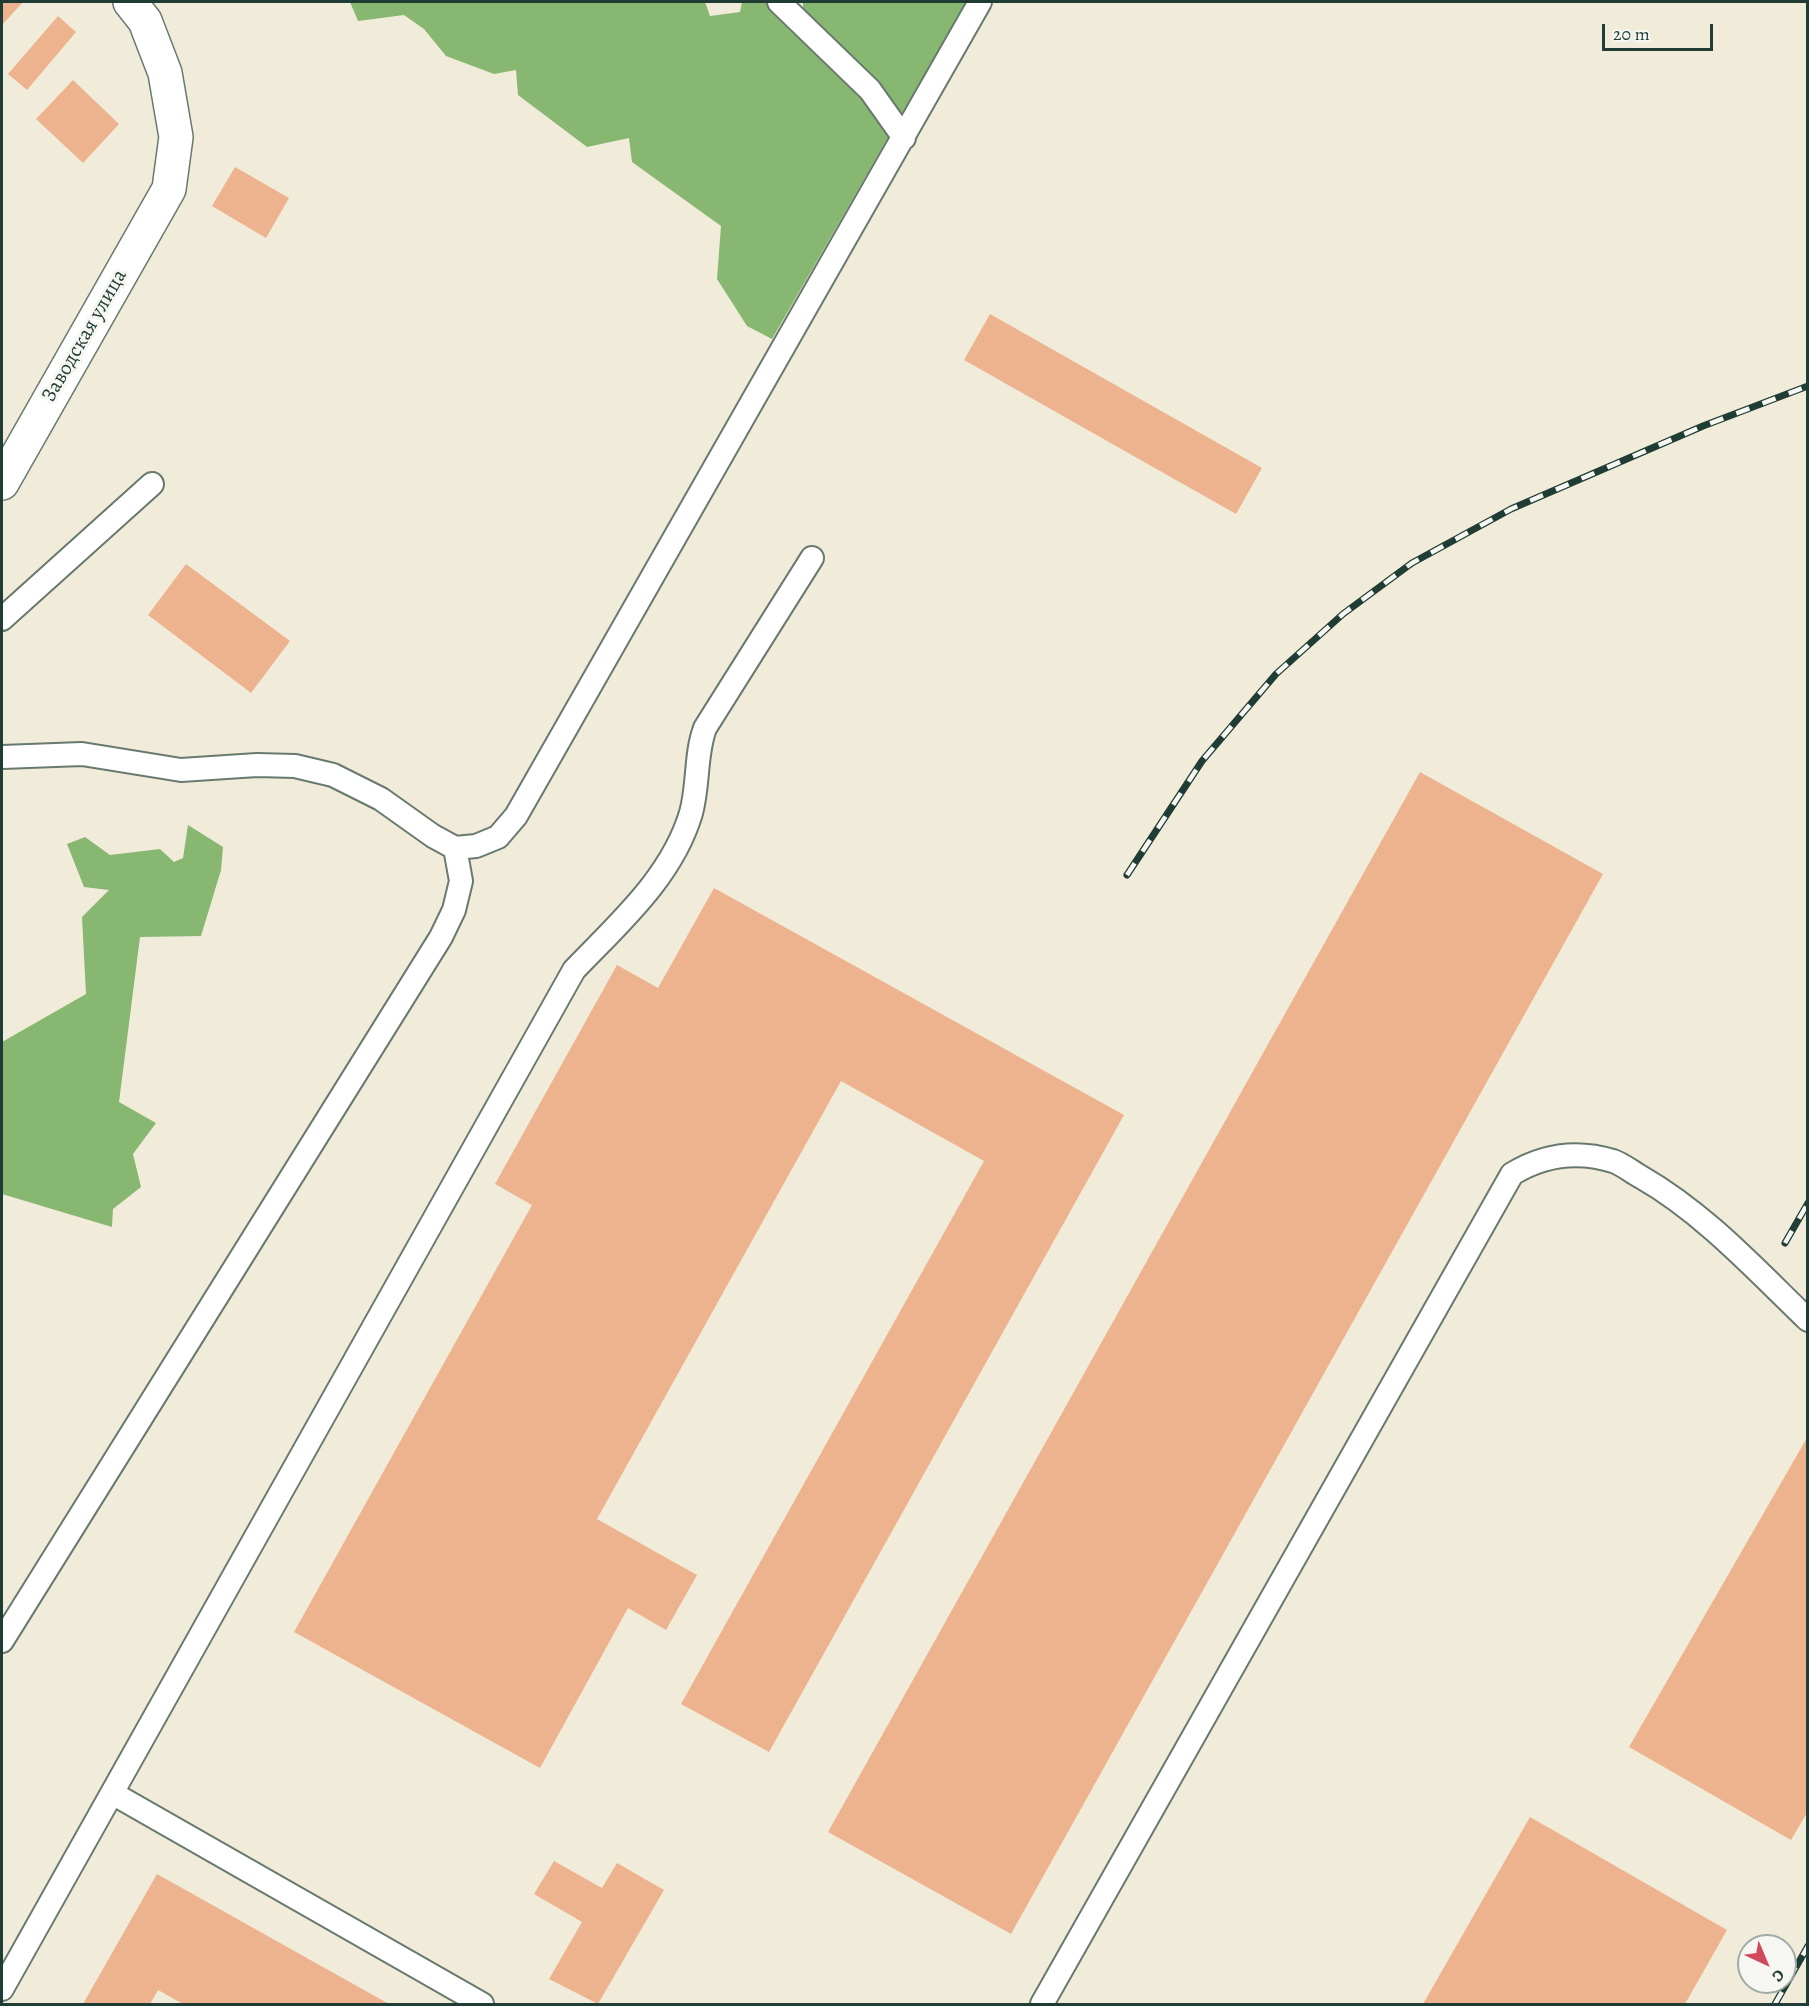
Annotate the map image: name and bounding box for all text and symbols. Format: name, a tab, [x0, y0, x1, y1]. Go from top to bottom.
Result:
scale bar	[1605, 12, 1716, 50]
text: 20 m	[1613, 22, 1650, 46]
street label: Заводская улица	[37, 265, 133, 407]
north arrow	[1737, 1934, 1797, 1994]
text: С	[1767, 1964, 1789, 1987]

